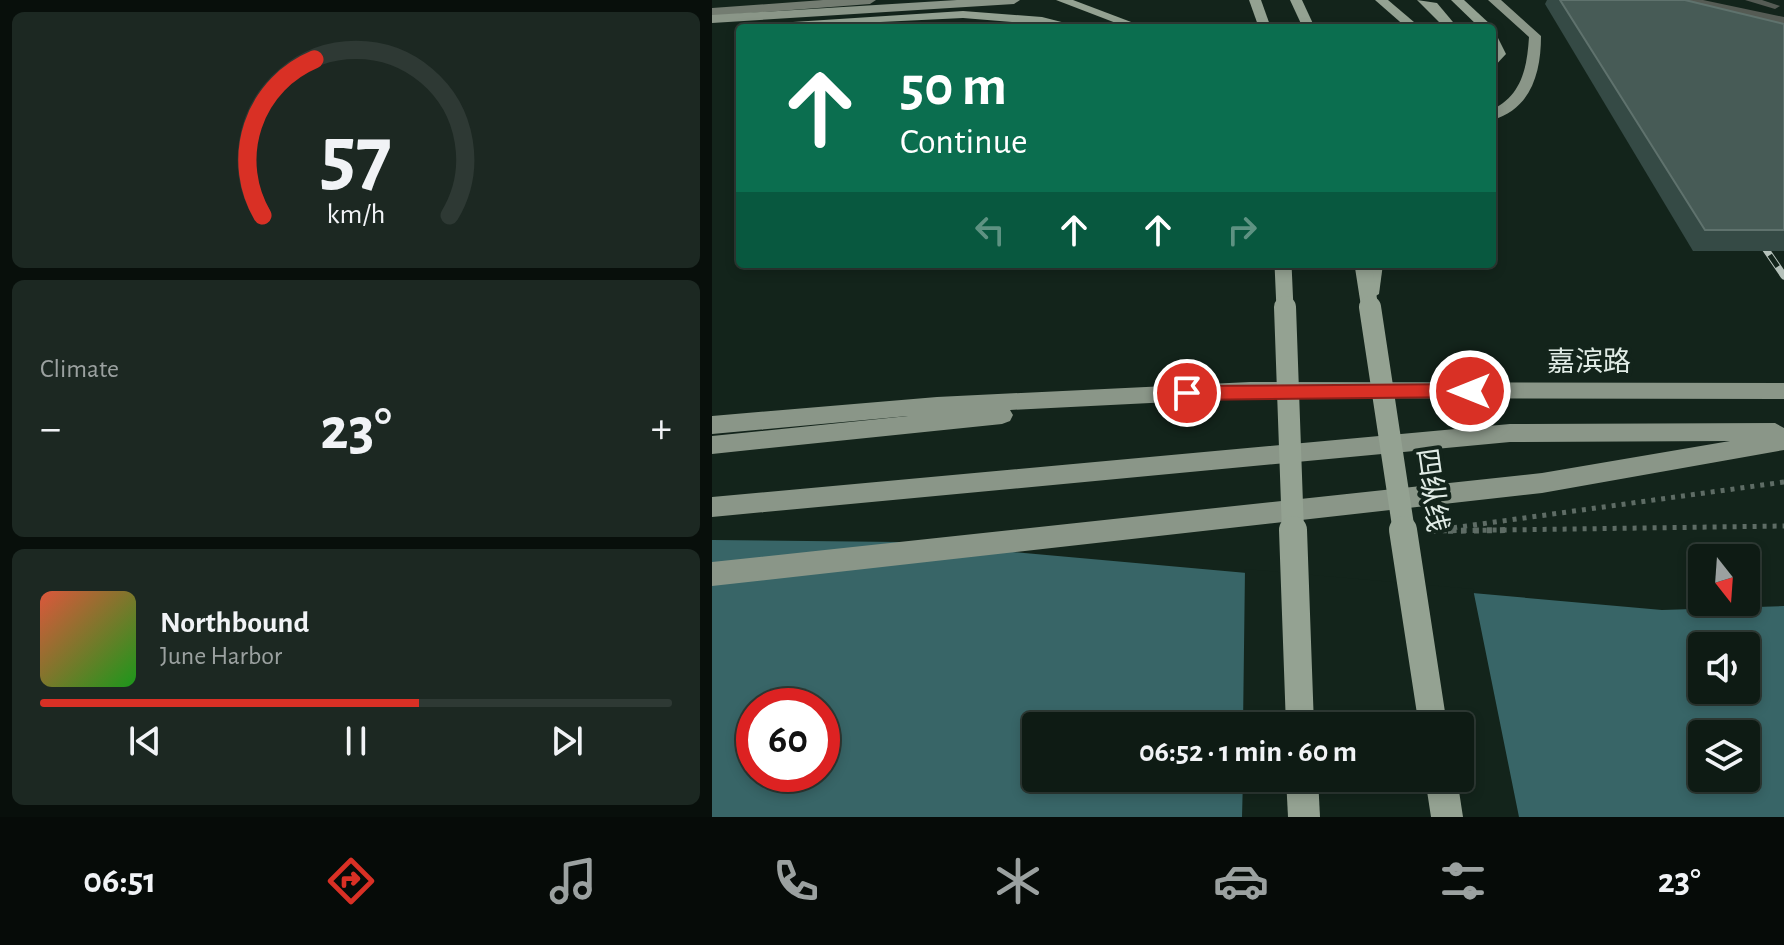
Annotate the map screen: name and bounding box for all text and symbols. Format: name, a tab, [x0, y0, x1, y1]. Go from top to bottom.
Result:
icon: ahead	[768, 56, 872, 160]
text: 50 m	[900, 59, 1007, 115]
text: 57	[320, 115, 392, 199]
text: Continue	[900, 124, 1028, 160]
text: km/h	[327, 200, 385, 229]
icon: left	[968, 208, 1012, 252]
icon: ahead	[1052, 208, 1096, 252]
icon: ahead	[1136, 208, 1180, 252]
icon: right	[1220, 208, 1264, 252]
street label: 嘉滨路	[1547, 347, 1631, 377]
position arrow	[1428, 349, 1512, 433]
text: Climate	[40, 356, 119, 382]
pin	[1153, 359, 1221, 427]
icon: arrive	[1165, 371, 1209, 415]
text: 23°	[320, 400, 392, 460]
text: −	[40, 407, 61, 451]
text: +	[651, 407, 672, 451]
street label: 四纵线	[1411, 446, 1453, 534]
north arrow	[1688, 544, 1760, 616]
map controls	[1688, 544, 1760, 792]
text: Northbound	[160, 608, 309, 638]
button: sound	[1688, 632, 1760, 704]
text: June Harbor	[160, 643, 282, 669]
speed limit sign: 60	[736, 688, 840, 792]
icon: previous	[123, 719, 167, 763]
icon: pause	[334, 719, 378, 763]
icon: next	[545, 719, 589, 763]
button: layers	[1688, 720, 1760, 792]
text: 06:52 · 1 min · 60 m	[1139, 737, 1357, 767]
icon: directions	[323, 853, 379, 909]
icon: music	[545, 853, 601, 909]
icon: phone	[768, 853, 824, 909]
icon: climate	[990, 853, 1046, 909]
icon: car	[1213, 853, 1269, 909]
icon: filters	[1435, 853, 1491, 909]
text: 06:51	[83, 863, 156, 899]
text: 23°	[1658, 863, 1701, 899]

